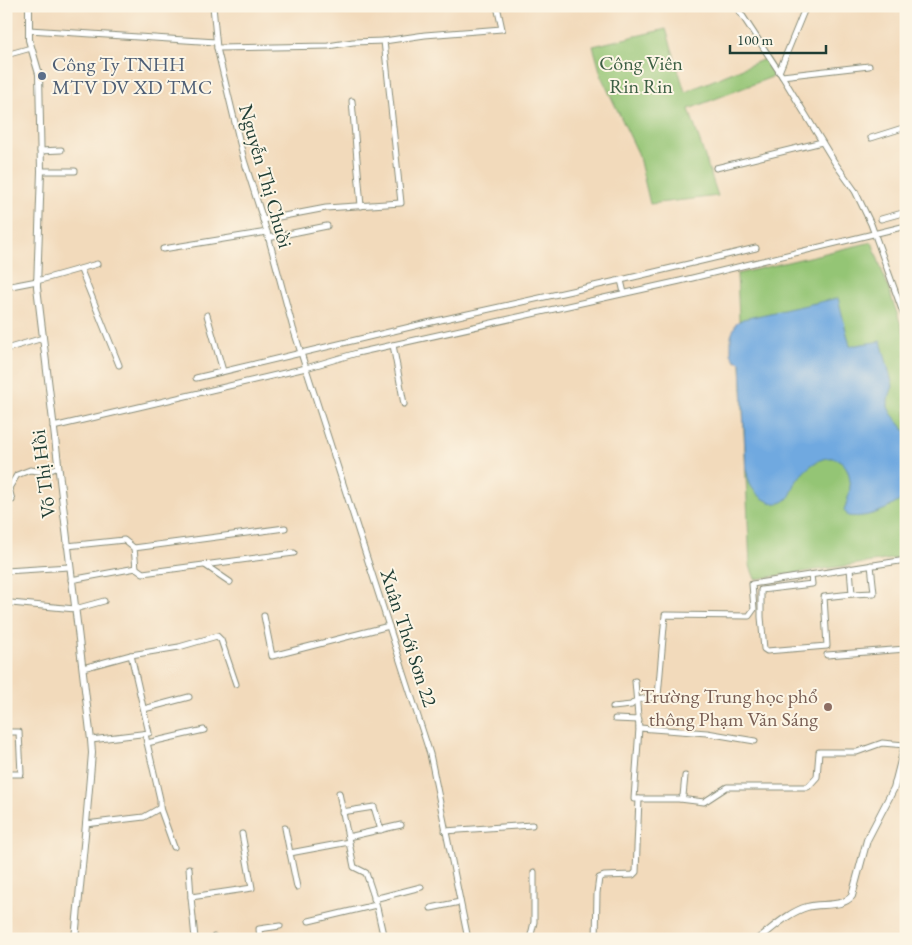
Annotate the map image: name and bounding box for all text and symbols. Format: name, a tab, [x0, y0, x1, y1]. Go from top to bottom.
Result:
scale bar	[730, 22, 826, 54]
text: 100 m	[737, 30, 774, 49]
park label: Công Viên Rin Rin	[599, 50, 683, 99]
place label: Công Ty TNHH MTV DV XD TMC	[52, 51, 212, 100]
marker: Công Ty TNHH MTV DV XD TMC	[36, 70, 48, 82]
street label: Nguyễn Thị Chuồi	[233, 101, 299, 251]
street label: Võ Thị Hồi	[25, 428, 61, 520]
street label: Xuân Thới Sơn 22	[374, 565, 444, 710]
place label: Trường Trung học phổ thông Phạm Văn Sáng	[641, 683, 818, 732]
marker: Trường Trung học phổ thông Phạm Văn Sáng	[822, 701, 834, 713]

